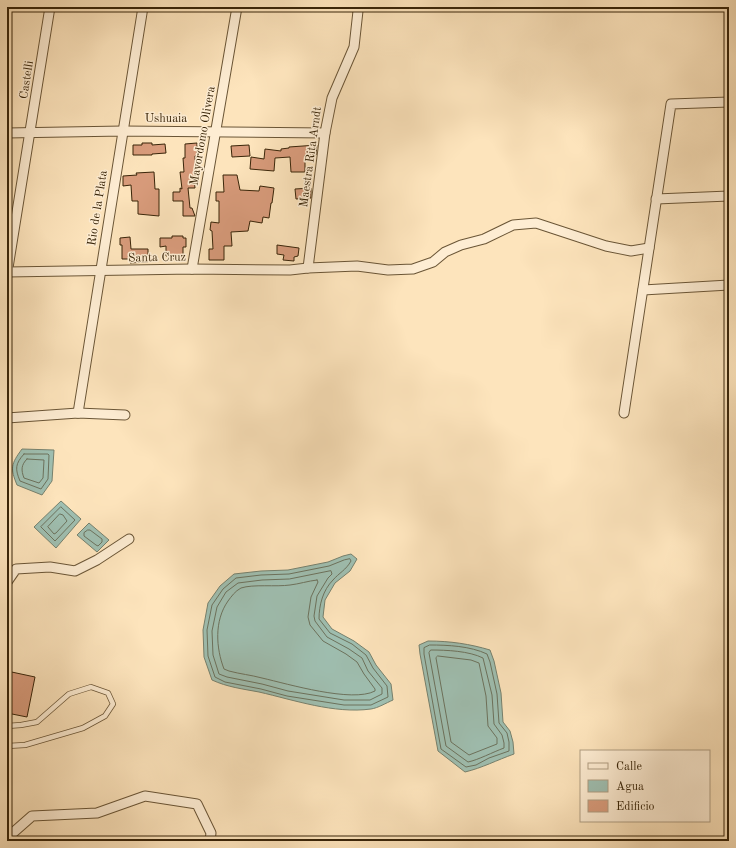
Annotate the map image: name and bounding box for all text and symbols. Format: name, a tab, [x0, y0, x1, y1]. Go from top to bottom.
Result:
street label: Castelli	[18, 60, 36, 100]
street label: Mayordomo Olivera	[188, 85, 218, 187]
street label: Maestra Rita Arndt	[298, 106, 324, 208]
street label: Ushuaia	[145, 113, 187, 125]
street label: Rio de la Plata	[86, 169, 110, 247]
street label: Santa Cruz	[128, 251, 186, 265]
legend	[580, 750, 710, 822]
text: Calle	[616, 761, 642, 773]
text: Agua	[616, 781, 644, 793]
text: Edificio	[616, 801, 655, 813]

